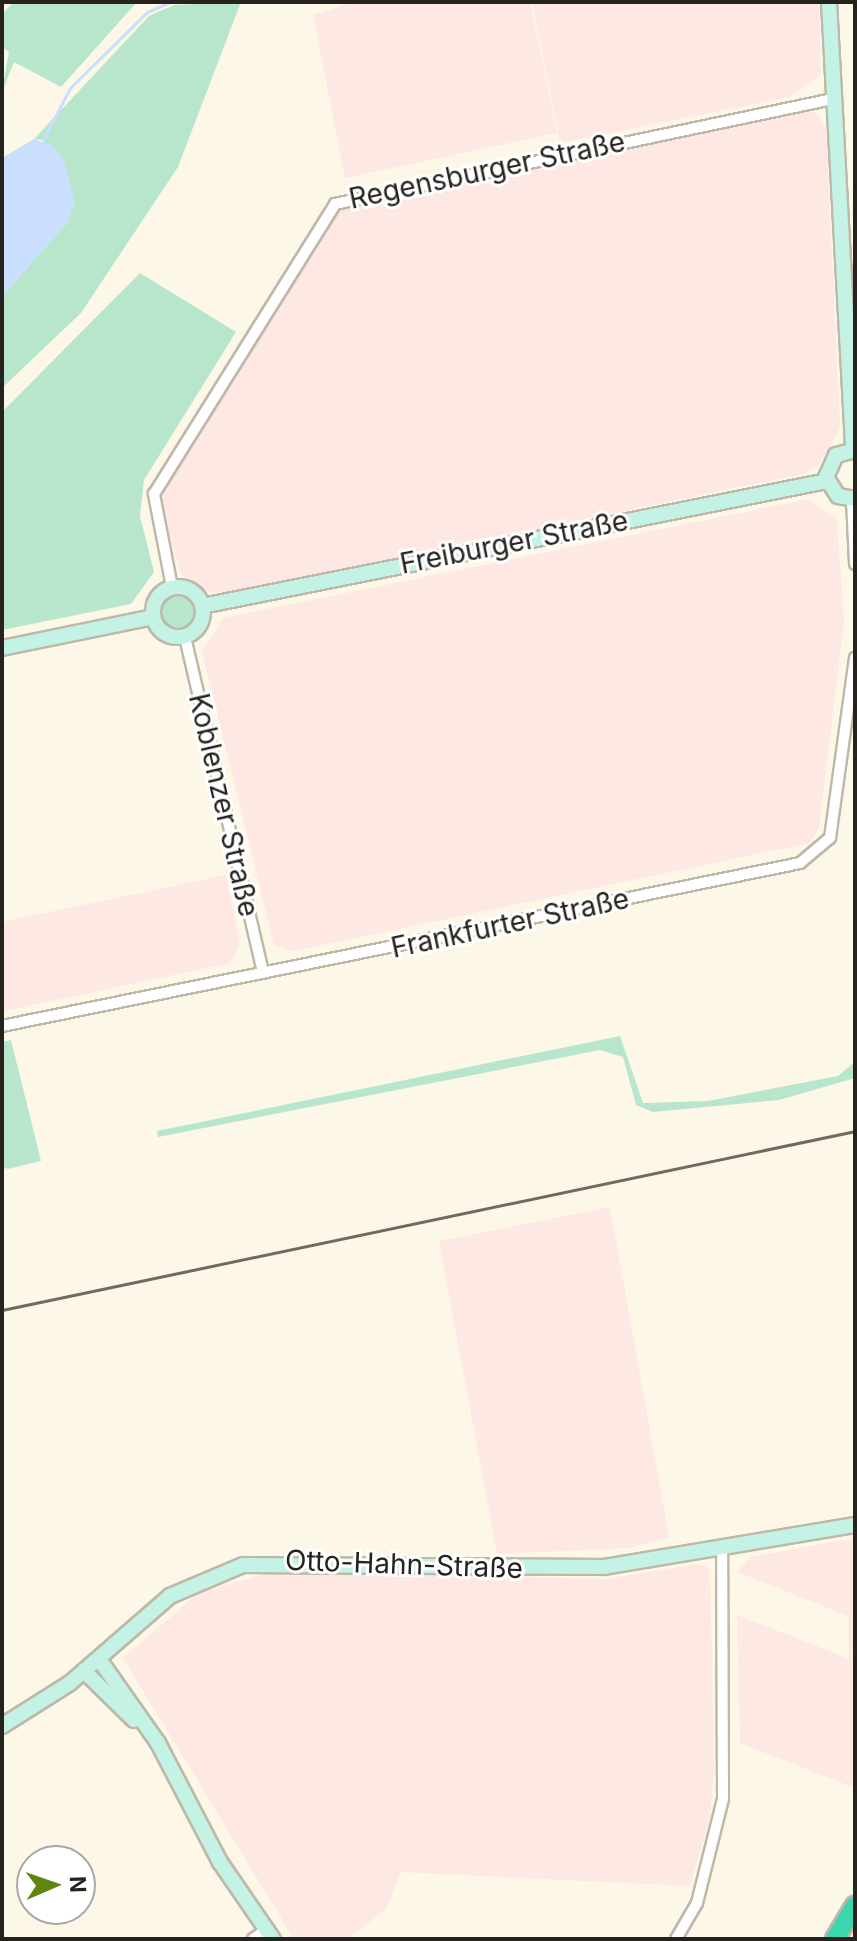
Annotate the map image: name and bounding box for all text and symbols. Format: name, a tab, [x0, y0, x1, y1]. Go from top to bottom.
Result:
street label: Regensburger Straße	[346, 124, 628, 216]
street label: Freiburger Straße	[397, 503, 631, 581]
street label: Koblenzer Straße	[182, 690, 266, 920]
street label: Frankfurter Straße	[388, 881, 632, 965]
street label: Otto-Hahn-Straße	[285, 1543, 523, 1585]
north arrow	[16, 1845, 96, 1925]
text: N	[65, 1875, 91, 1893]

